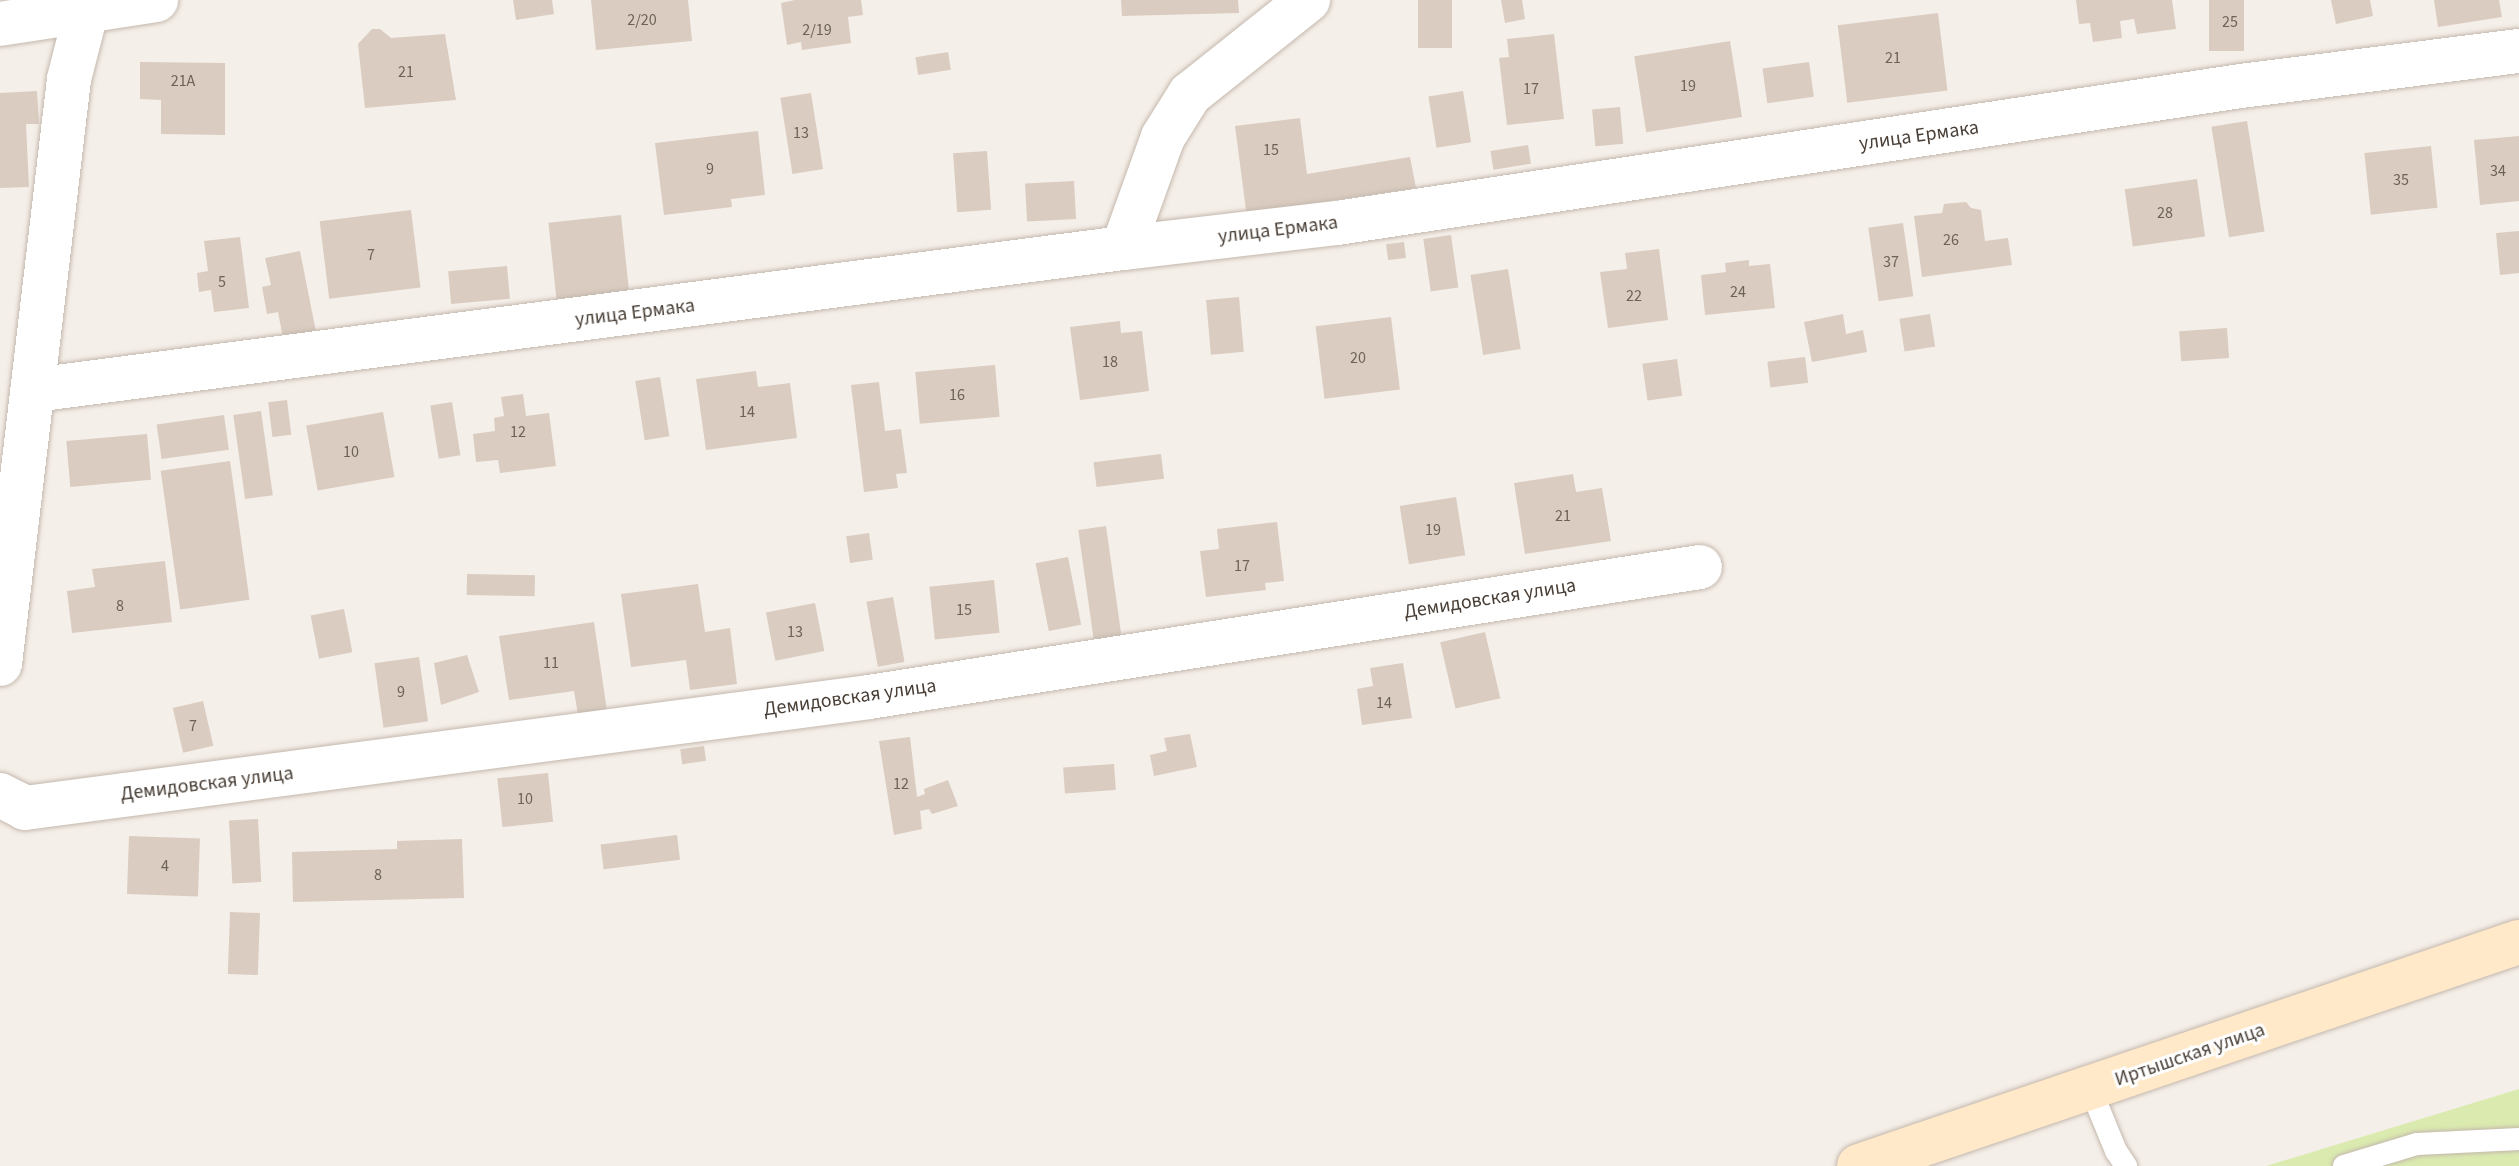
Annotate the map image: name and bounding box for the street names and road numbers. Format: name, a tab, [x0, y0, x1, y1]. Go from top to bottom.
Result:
street label: улица Ермака	[1858, 116, 1980, 156]
street label: улица Ермака	[1217, 211, 1339, 249]
street label: улица Ермака	[574, 294, 696, 332]
street label: Демидовская улица	[1402, 574, 1578, 624]
street label: Демидовская улица	[762, 674, 938, 722]
street label: Демидовская улица	[119, 761, 295, 807]
street label: Иртышская улица	[2112, 1018, 2268, 1092]

